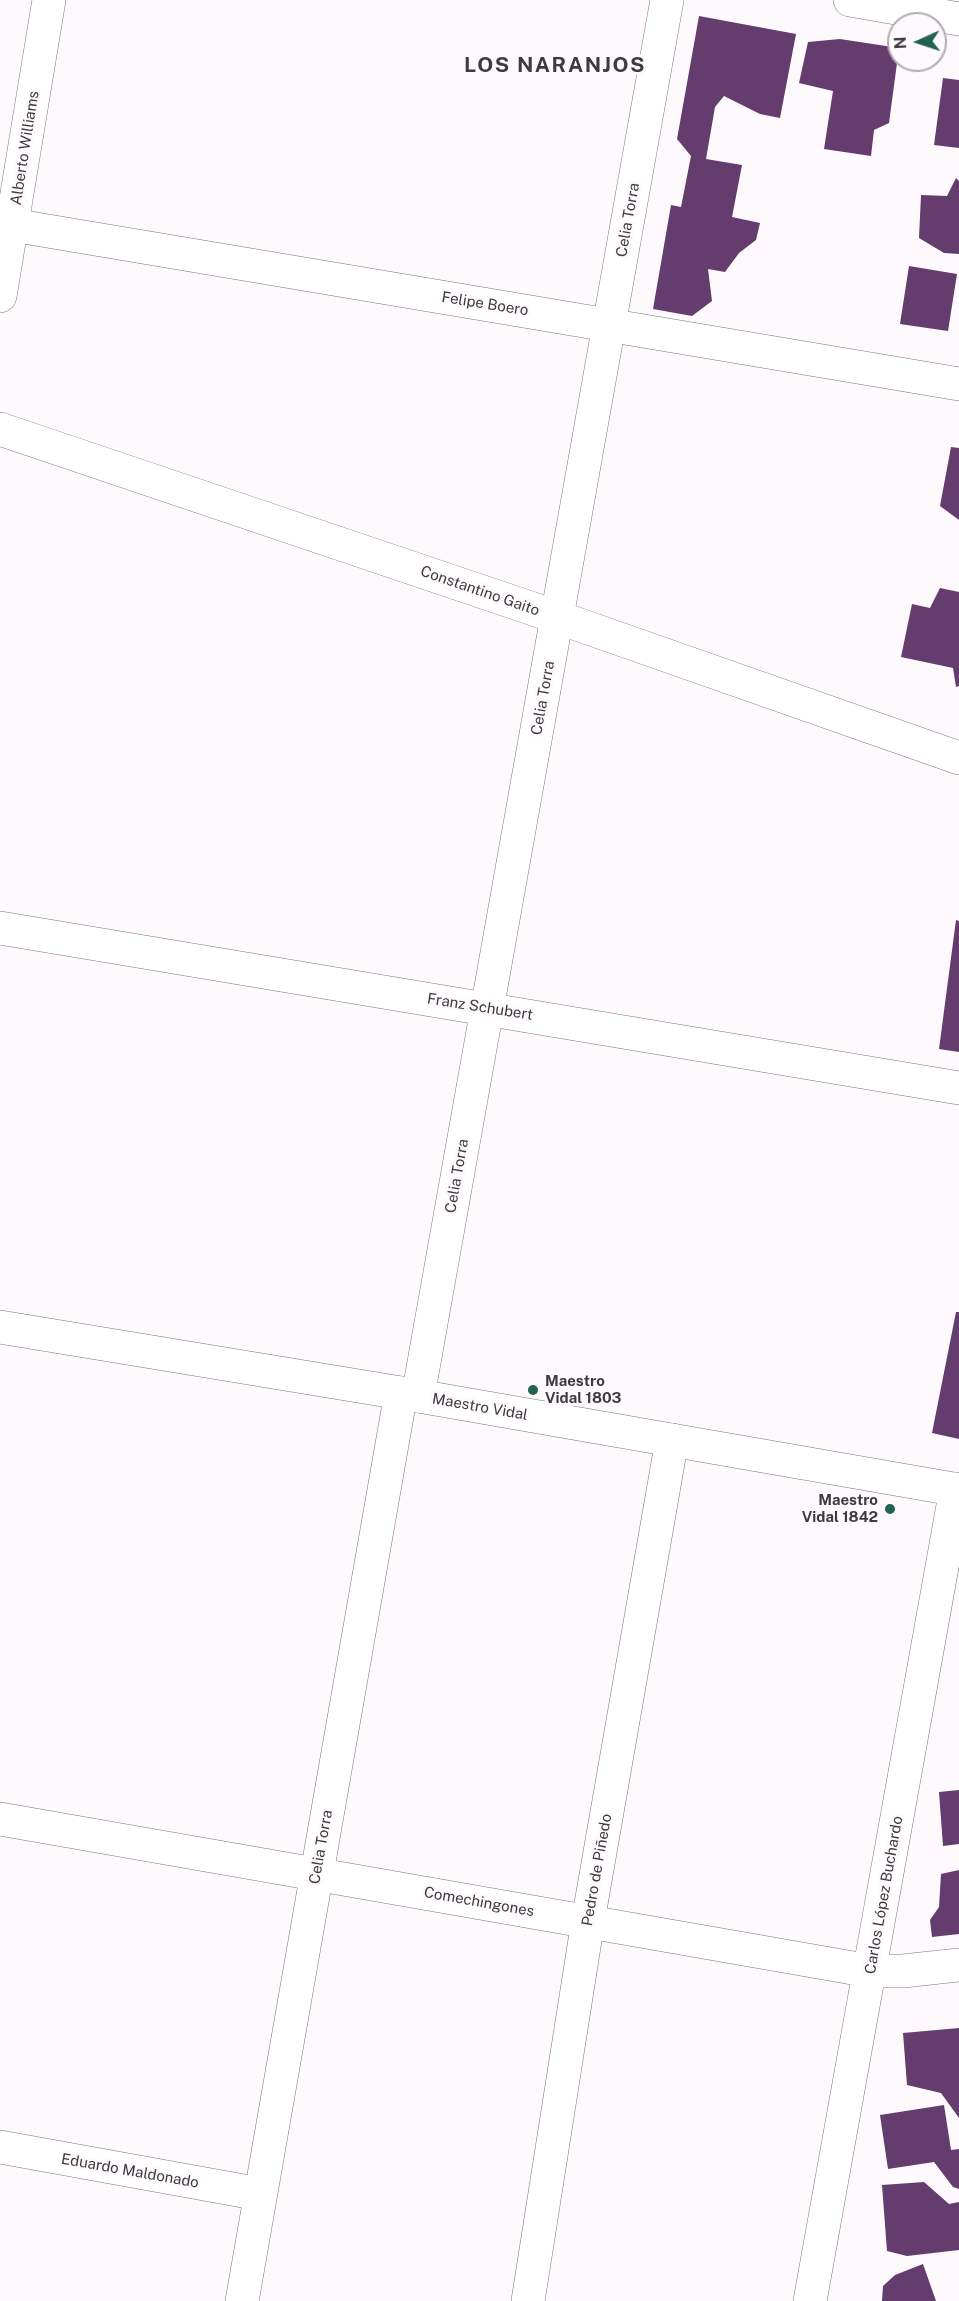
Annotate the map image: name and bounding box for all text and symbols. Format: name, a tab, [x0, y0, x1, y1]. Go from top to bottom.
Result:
north arrow	[887, 12, 947, 72]
text: N	[891, 36, 910, 50]
district label: LOS NARANJOS	[464, 53, 646, 79]
street label: Alberto Williams	[7, 90, 43, 206]
street label: Celia Torra	[613, 181, 643, 259]
street label: Felipe Boero	[440, 288, 530, 320]
street label: Constantino Gaito	[418, 562, 542, 620]
street label: Celia Torra	[528, 659, 558, 737]
street label: Franz Schubert	[426, 990, 534, 1024]
street label: Celia Torra	[442, 1137, 472, 1215]
place label: Maestro Vidal 1803	[545, 1372, 622, 1407]
marker: Maestro Vidal 1803	[526, 1383, 540, 1397]
street label: Maestro Vidal	[431, 1390, 529, 1424]
place label: Maestro Vidal 1842	[802, 1491, 878, 1526]
marker: Maestro Vidal 1842	[883, 1502, 897, 1516]
street label: Celia Torra	[306, 1808, 336, 1886]
street label: Pedro de Piñedo	[578, 1812, 616, 1928]
street label: Carlos López Buchardo	[861, 1815, 907, 1975]
street label: Comechingones	[422, 1883, 536, 1921]
street label: Eduardo Maldonado	[60, 2150, 200, 2192]

